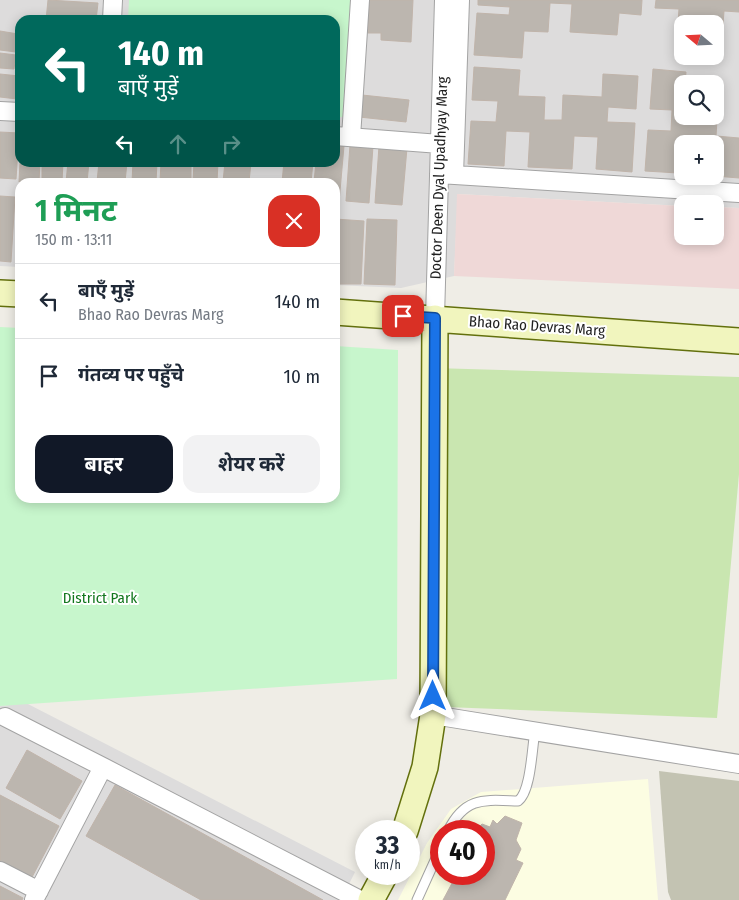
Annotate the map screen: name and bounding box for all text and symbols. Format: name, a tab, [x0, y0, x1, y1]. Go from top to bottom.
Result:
north arrow	[674, 15, 724, 65]
map controls	[674, 15, 724, 245]
text: 140 m	[118, 32, 204, 74]
icon: left	[35, 35, 100, 100]
text: बाएँ मुड़ें	[118, 74, 179, 101]
button: search	[674, 75, 724, 125]
street label: Doctor Deen Dyal Upadhyay Marg	[426, 76, 452, 280]
icon: left	[111, 130, 139, 158]
icon: ahead	[164, 130, 192, 158]
icon: right	[217, 130, 245, 158]
button: +	[674, 135, 724, 185]
text: 1 मिनट	[35, 193, 117, 229]
button: close	[268, 195, 320, 247]
button: −	[674, 195, 724, 245]
text: 150 m · 13:11	[35, 230, 112, 249]
text: बाएँ मुड़ें	[78, 279, 134, 302]
icon: left	[35, 287, 63, 315]
text: 140 m	[274, 290, 320, 313]
pin	[382, 295, 424, 337]
icon: arrive	[389, 302, 417, 330]
text: Bhao Rao Devras Marg	[78, 305, 224, 324]
street label: Bhao Rao Devras Marg	[468, 312, 606, 340]
icon: arrive	[35, 362, 63, 390]
text: गंतव्य पर पहुँचे	[78, 363, 184, 386]
text: 10 m	[284, 365, 320, 388]
button: बाहर	[35, 435, 173, 493]
button: शेयर करें	[183, 435, 320, 493]
park label: District Park	[63, 589, 137, 607]
position arrow	[406, 669, 458, 721]
speed limit sign: 40	[430, 820, 495, 885]
text: 33	[376, 831, 399, 861]
text: km/h	[374, 858, 401, 872]

